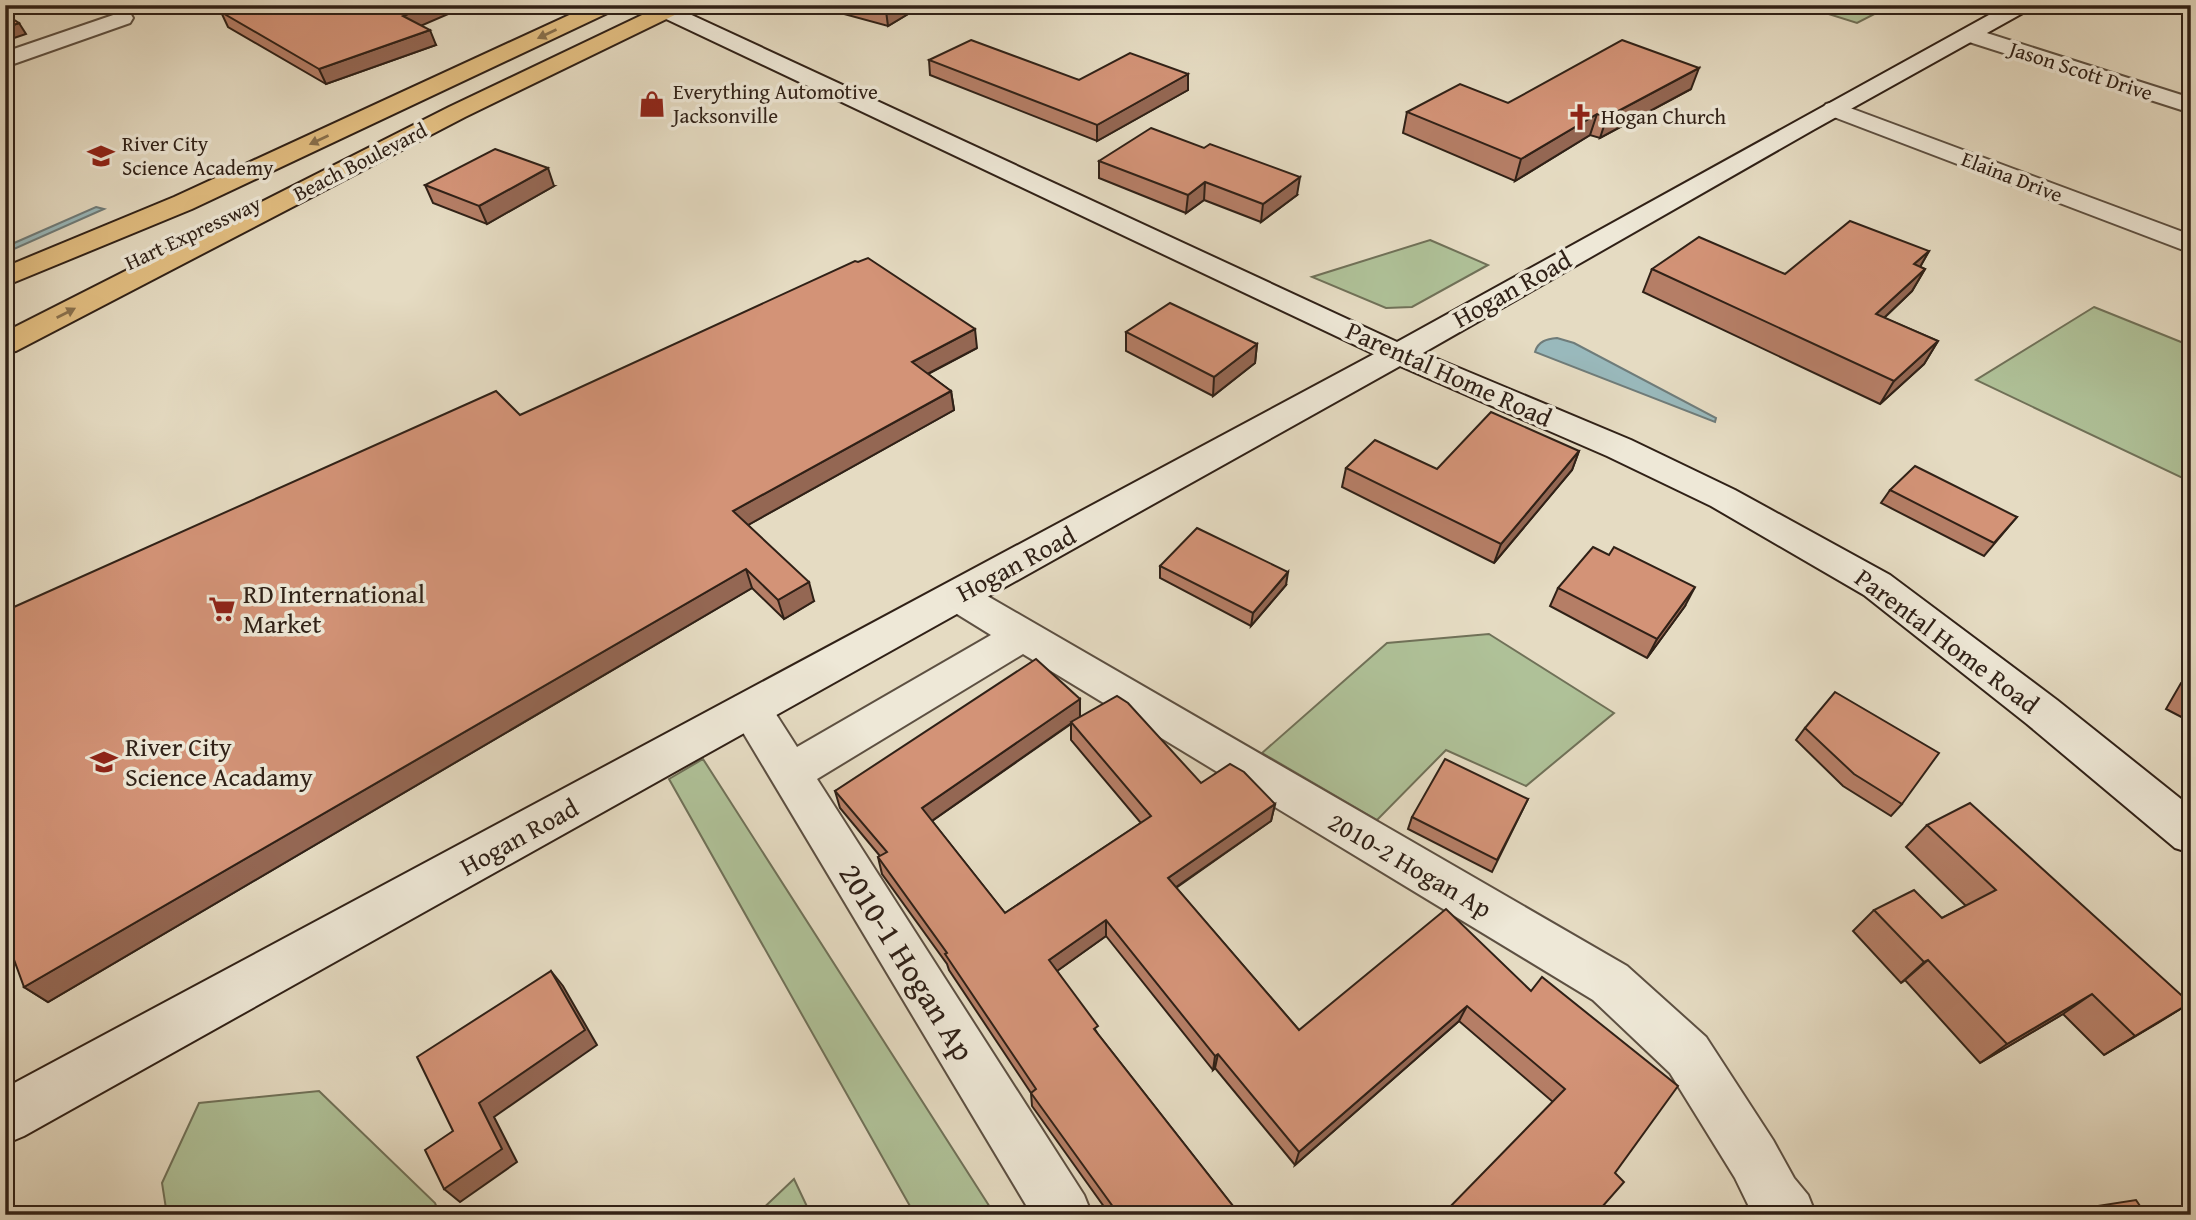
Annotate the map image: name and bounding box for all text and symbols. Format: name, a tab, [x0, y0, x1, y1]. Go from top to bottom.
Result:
one-way arrow	[537, 28, 557, 40]
street label: Jason Scott Drive	[2003, 32, 2157, 108]
place label: Everything Automotive Jacksonville	[670, 76, 878, 131]
shop icon: Everything Automotive Jacksonville	[637, 89, 667, 119]
place label: Hogan Church	[1601, 101, 1726, 132]
church icon: Hogan Church	[1565, 102, 1595, 132]
street label: Beach Boulevard	[287, 114, 433, 209]
place label: River City Science Academy	[122, 128, 274, 183]
one-way arrow	[309, 134, 329, 146]
school or university icon: River City Science Academy	[86, 141, 116, 171]
street label: Elaina Drive	[1957, 143, 2067, 210]
street label: Hart Expressway	[120, 187, 266, 278]
street label: Hogan Road	[1445, 240, 1578, 337]
one-way arrow	[56, 307, 76, 318]
street label: Parental Home Road	[1340, 311, 1559, 437]
street label: Hogan Road	[949, 516, 1083, 611]
street label: Parental Home Road	[1847, 558, 2048, 723]
place label: RD International Market	[243, 574, 425, 643]
supermarket icon: RD International Market	[207, 594, 237, 624]
place label: River City Science Acadamy	[125, 727, 313, 796]
school or university icon: River City Science Acadamy	[89, 747, 119, 777]
street label: Hogan Road	[452, 788, 585, 885]
street label: 2010-2 Hogan Ap	[1321, 802, 1499, 927]
street label: 2010-1 Hogan Ap	[828, 854, 987, 1070]

